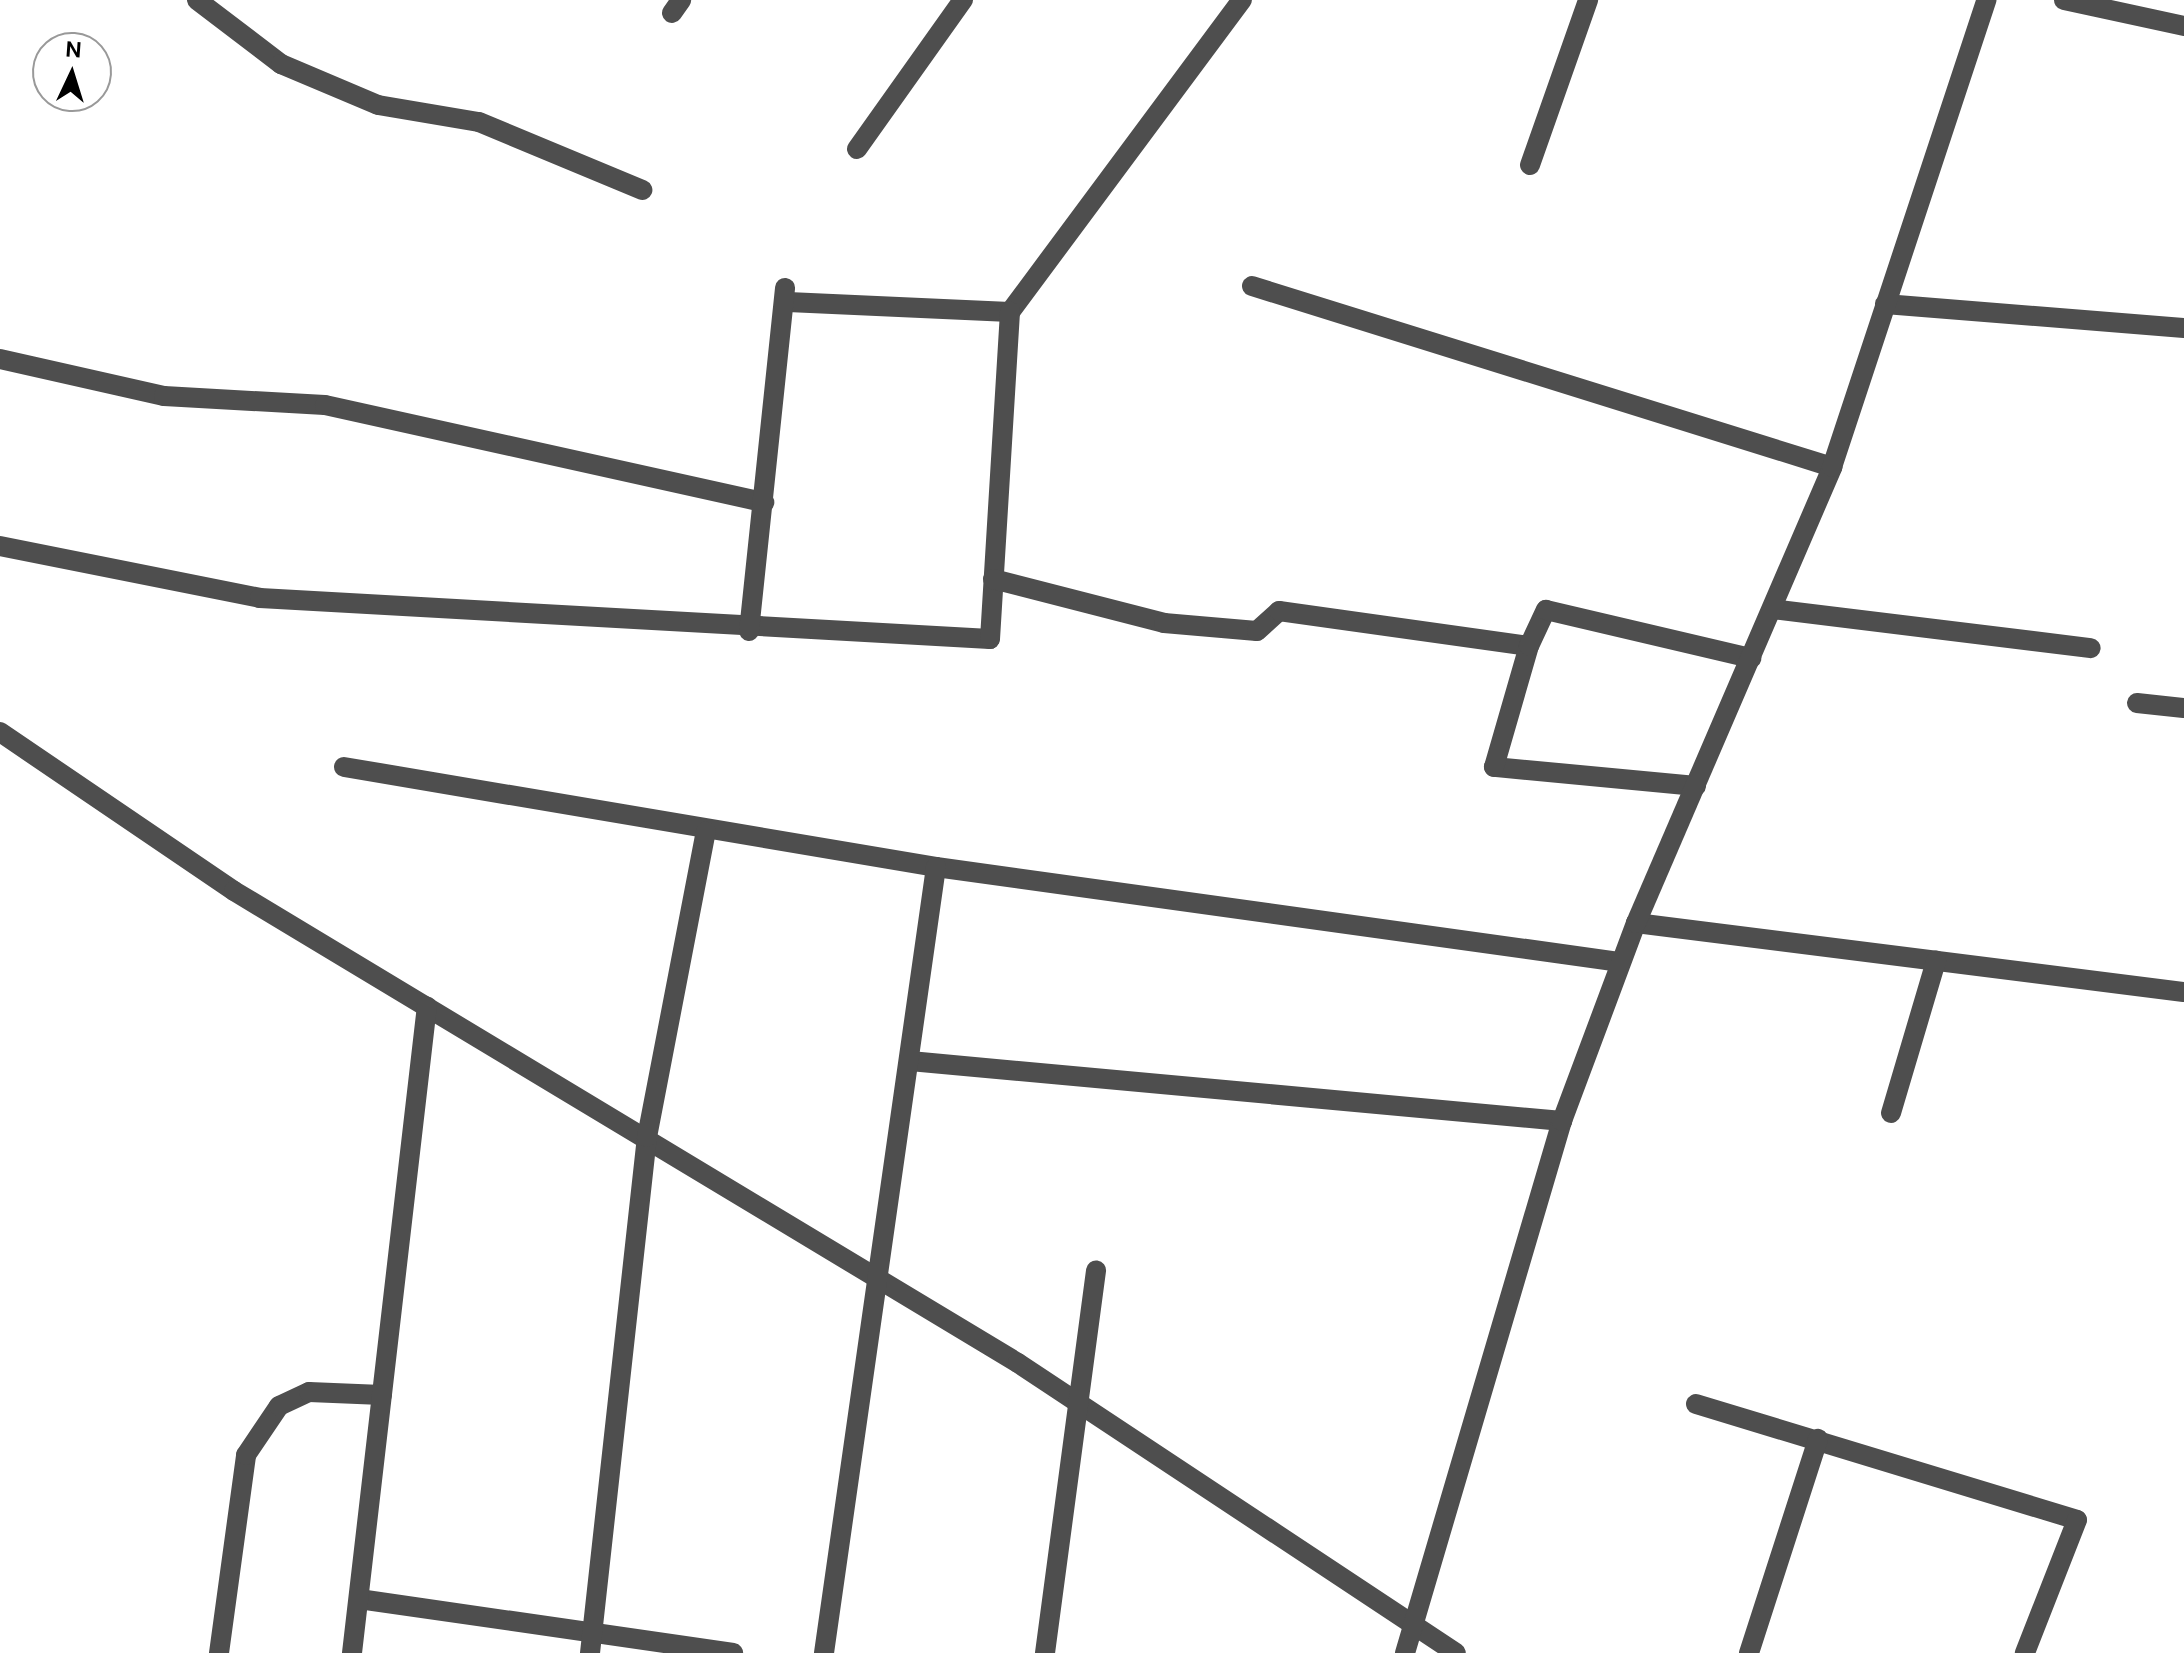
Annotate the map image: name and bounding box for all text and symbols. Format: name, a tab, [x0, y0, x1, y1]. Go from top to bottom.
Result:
north arrow	[32, 32, 112, 112]
text: N	[65, 35, 83, 65]

